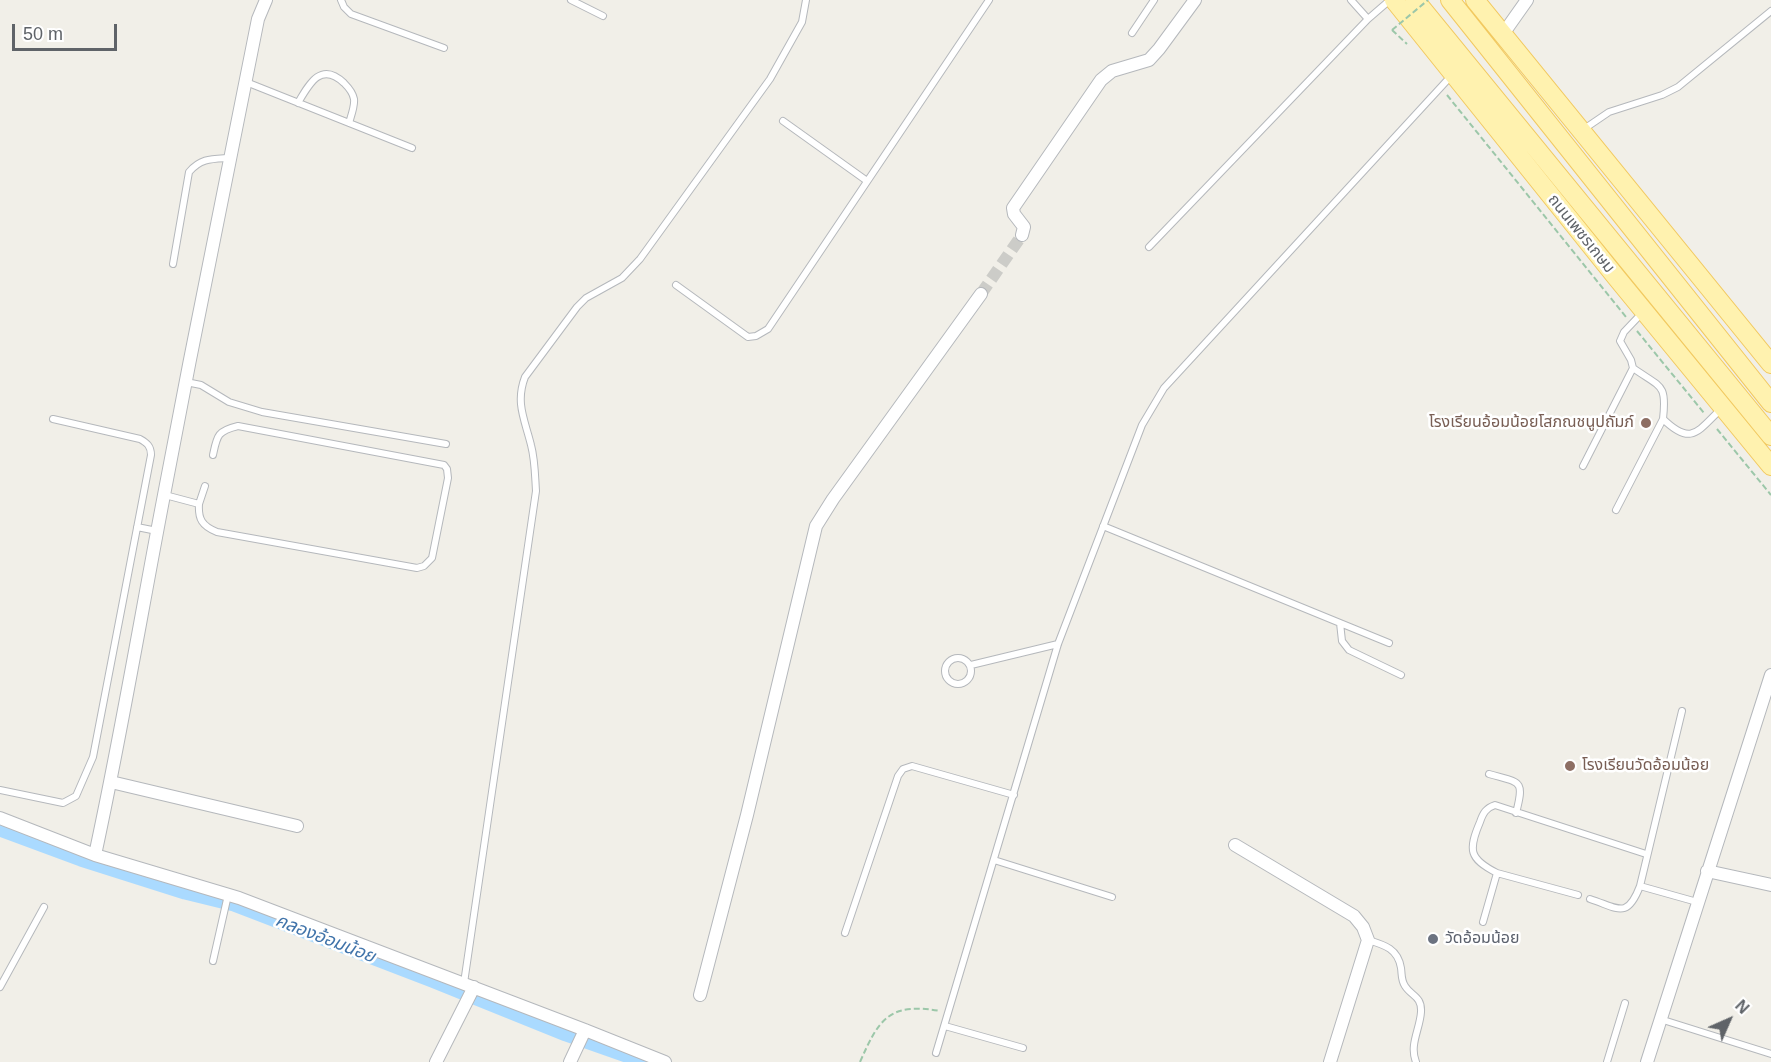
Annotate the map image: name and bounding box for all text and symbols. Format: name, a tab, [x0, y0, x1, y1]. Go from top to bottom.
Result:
scale bar	[15, 12, 120, 50]
text: 50 m	[23, 24, 63, 44]
street label: ถนนเพชรเกษม	[1543, 191, 1619, 277]
place label: โรงเรียนอ้อมน้อยโสภณชนูปถัมภ์	[1429, 413, 1634, 433]
marker: โรงเรียนอ้อมน้อยโสภณชนูปถัมภ์	[1639, 416, 1653, 430]
place label: โรงเรียนวัดอ้อมน้อย	[1582, 756, 1709, 776]
marker: โรงเรียนวัดอ้อมน้อย	[1563, 759, 1577, 773]
water label: คลองอ้อมน้อย	[272, 910, 378, 968]
place label: วัดอ้อมน้อย	[1445, 929, 1519, 949]
marker: วัดอ้อมน้อย	[1426, 932, 1440, 946]
north arrow	[1699, 990, 1759, 1050]
text: N	[1732, 997, 1752, 1017]

